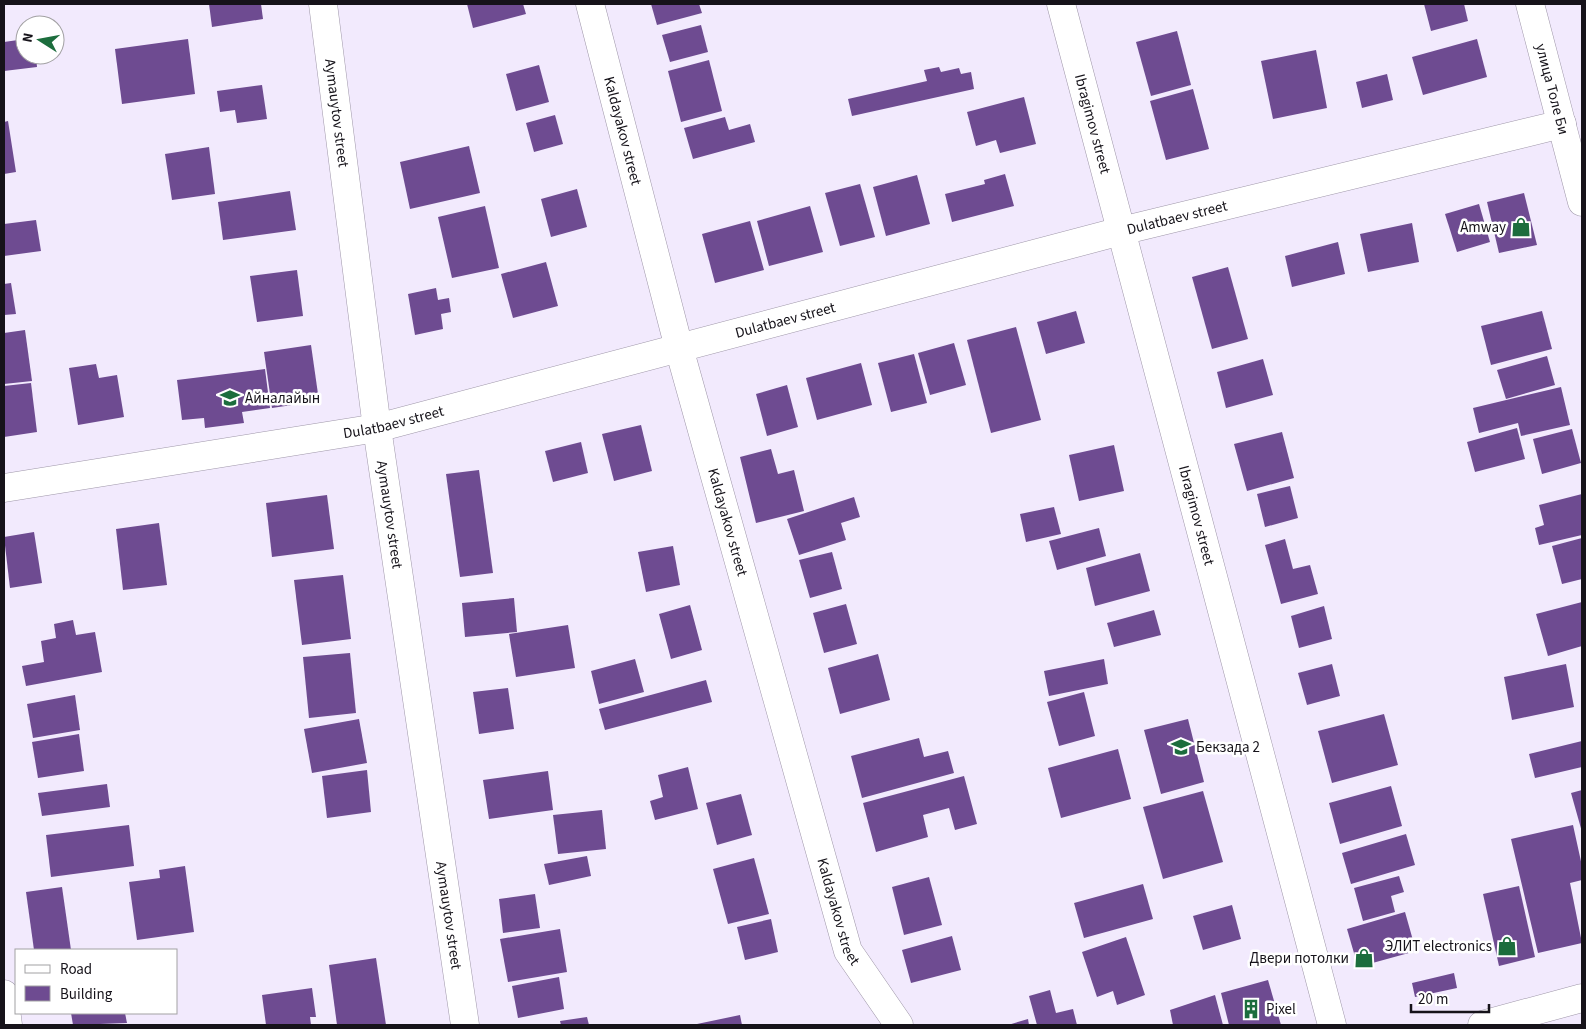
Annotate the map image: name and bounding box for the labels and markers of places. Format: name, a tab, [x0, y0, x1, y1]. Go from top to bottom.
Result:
shop icon: Amway	[1510, 216, 1532, 238]
place label: Amway	[1460, 217, 1506, 238]
school or university icon: Айналайын	[219, 387, 241, 409]
place label: Айналайын	[245, 388, 320, 409]
school or university icon: Бекзада 2	[1170, 736, 1192, 758]
place label: Бекзада 2	[1196, 737, 1260, 758]
shop icon: ЭЛИТ electronics	[1496, 935, 1518, 957]
place label: ЭЛИТ electronics	[1385, 936, 1492, 957]
shop icon: Двери потолки	[1353, 947, 1375, 969]
place label: Двери потолки	[1250, 948, 1349, 969]
building icon: Pixel	[1240, 998, 1262, 1020]
place label: Pixel	[1266, 999, 1296, 1020]

